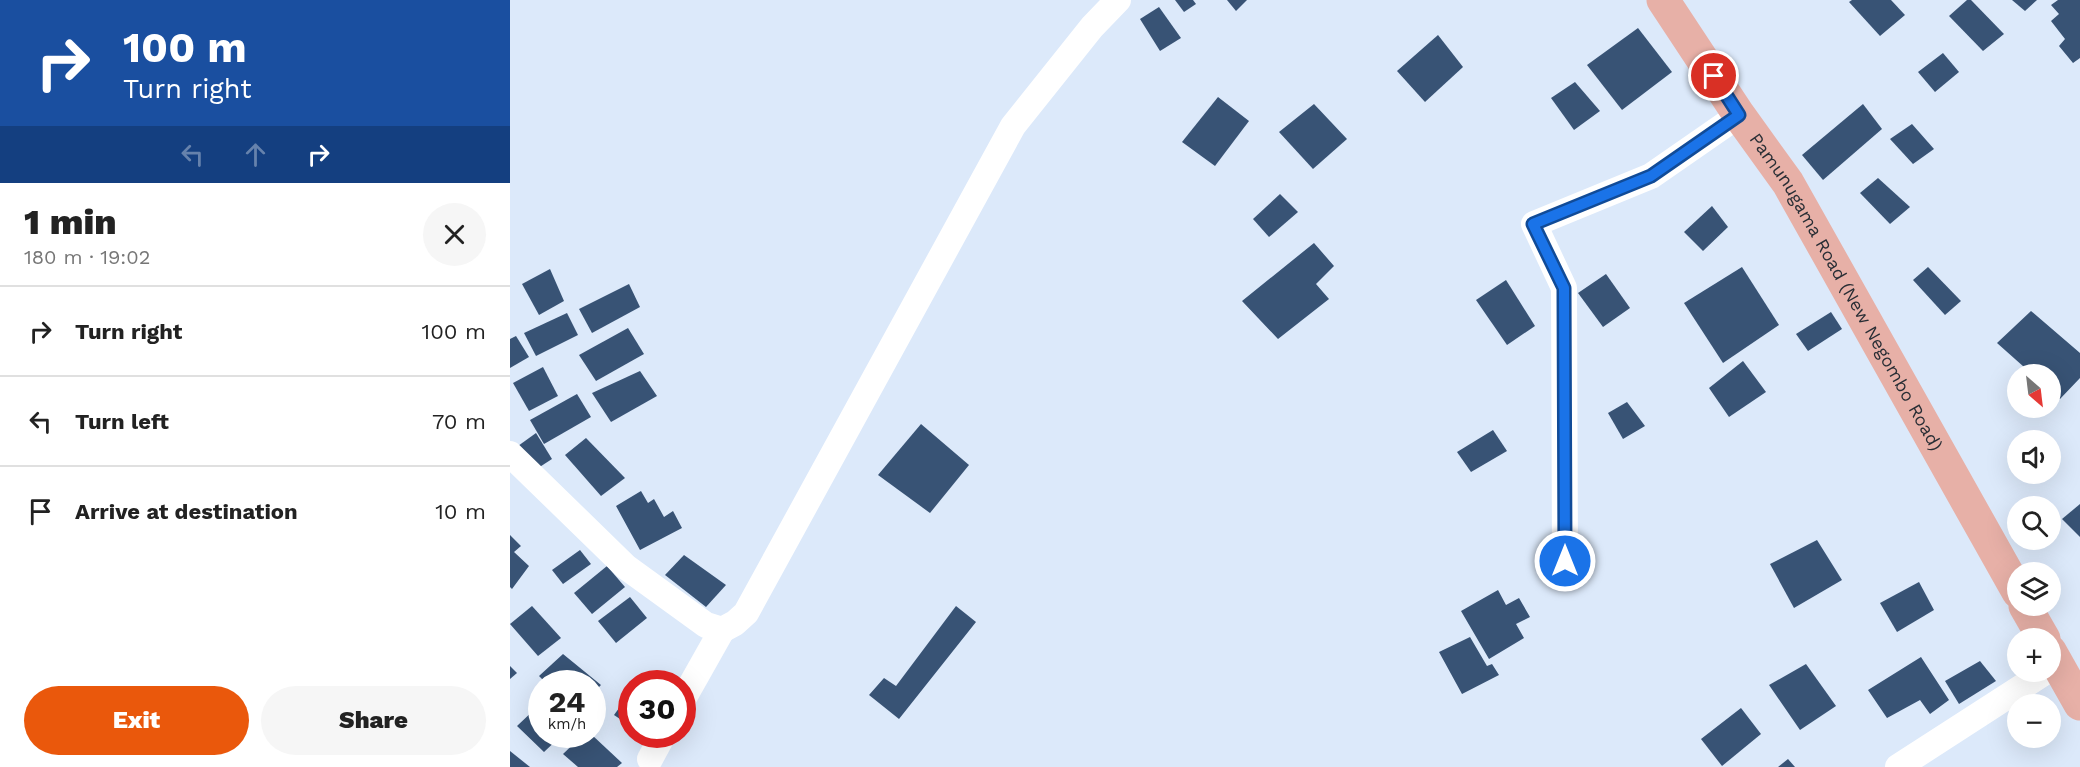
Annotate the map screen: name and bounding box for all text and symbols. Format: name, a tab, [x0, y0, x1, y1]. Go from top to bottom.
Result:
text: 100 m	[123, 23, 247, 72]
icon: right	[24, 24, 102, 102]
pin	[1688, 50, 1739, 101]
icon: arrive	[1697, 59, 1730, 92]
text: Turn right	[123, 73, 252, 105]
street label: Pamunugama Road (New Negombo Road)	[1745, 129, 1947, 454]
icon: left	[176, 138, 209, 171]
icon: ahead	[239, 138, 272, 171]
icon: right	[302, 138, 335, 171]
text: 1 min	[24, 201, 117, 243]
button: close	[423, 203, 486, 266]
text: 180 m · 19:02	[24, 245, 150, 269]
icon: right	[24, 315, 57, 348]
text: Turn right	[75, 319, 182, 344]
text: 100 m	[422, 319, 486, 344]
north arrow	[2007, 364, 2061, 418]
map controls	[2007, 364, 2061, 748]
icon: left	[24, 405, 57, 438]
text: Turn left	[75, 409, 169, 434]
text: 70 m	[432, 409, 486, 434]
button: sound	[2007, 430, 2061, 484]
icon: arrive	[24, 495, 57, 528]
button: search	[2007, 496, 2061, 550]
text: Arrive at destination	[75, 499, 298, 524]
text: 10 m	[435, 499, 486, 524]
position arrow	[1533, 529, 1597, 593]
button: layers	[2007, 562, 2061, 616]
button: +	[2007, 628, 2061, 682]
speed limit sign: 30	[618, 670, 696, 748]
text: 24	[549, 684, 585, 719]
button: Exit	[24, 686, 249, 755]
button: Share	[261, 686, 486, 755]
button: −	[2007, 694, 2061, 748]
text: km/h	[548, 715, 586, 733]

